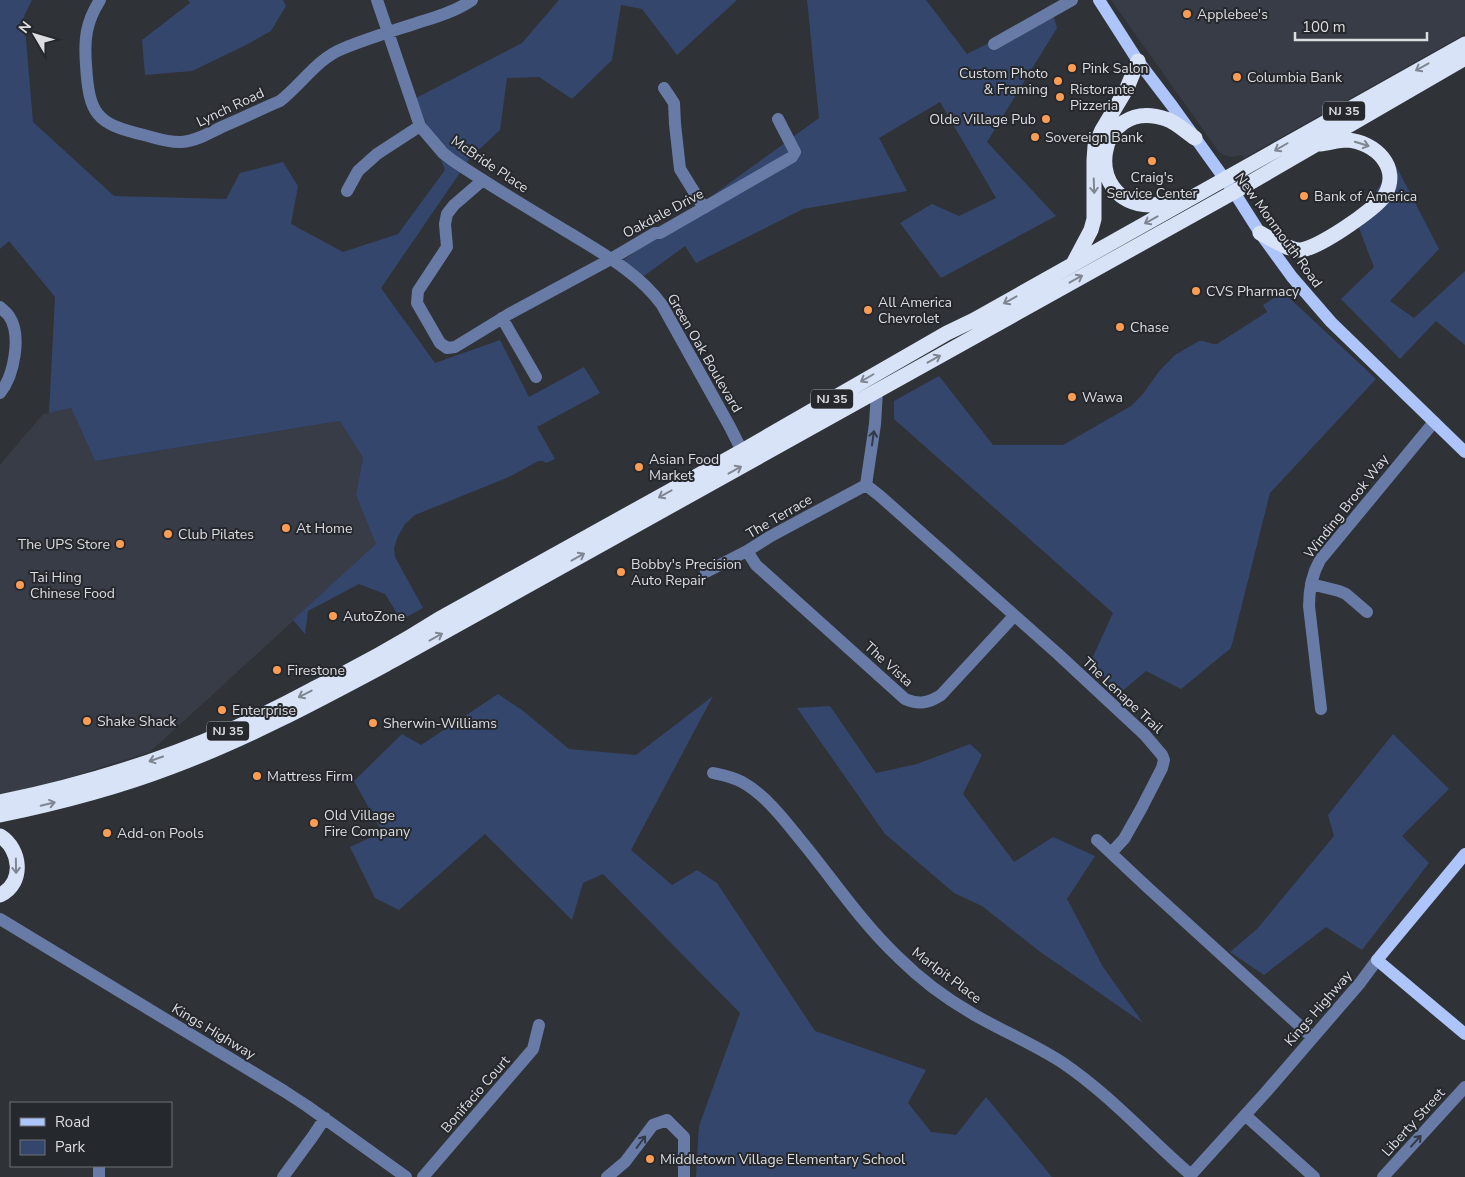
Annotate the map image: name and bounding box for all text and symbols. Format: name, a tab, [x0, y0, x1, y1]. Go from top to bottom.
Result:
place label: Applebee's	[1197, 5, 1268, 24]
marker: Applebee's	[1181, 8, 1193, 20]
north arrow	[10, 10, 60, 60]
scale bar	[1295, 10, 1428, 42]
text: N	[14, 17, 36, 37]
text: 100 m	[1302, 17, 1346, 37]
place label: Pink Salon	[1082, 59, 1149, 78]
marker: Pink Salon	[1066, 62, 1078, 74]
one-way arrow	[1416, 63, 1430, 73]
place label: Custom Photo & Framing	[959, 64, 1048, 99]
place label: Columbia Bank	[1247, 68, 1343, 87]
marker: Columbia Bank	[1231, 71, 1243, 83]
marker: Custom Photo & Framing	[1052, 75, 1064, 87]
place label: Ristorante Pizzeria	[1070, 80, 1134, 115]
street label: Lynch Road	[193, 83, 267, 131]
marker: Ristorante Pizzeria	[1054, 91, 1066, 103]
road number: NJ 35	[1323, 102, 1365, 120]
place label: Olde Village Pub	[929, 110, 1036, 129]
marker: Olde Village Pub	[1040, 113, 1052, 125]
place label: Sovereign Bank	[1045, 128, 1144, 147]
street label: McBride Place	[447, 131, 532, 197]
marker: Sovereign Bank	[1029, 131, 1041, 143]
one-way arrow	[1354, 140, 1370, 150]
one-way arrow	[1273, 142, 1288, 152]
marker: Craig's Service Center	[1146, 155, 1158, 167]
place label: Craig's Service Center	[1107, 168, 1197, 203]
street label: New Monmouth Road	[1231, 169, 1327, 291]
one-way arrow	[1090, 178, 1099, 194]
street label: Oakdale Drive	[620, 184, 707, 243]
place label: Bank of America	[1314, 187, 1417, 206]
marker: Bank of America	[1298, 190, 1310, 202]
one-way arrow	[1144, 216, 1159, 225]
one-way arrow	[1068, 274, 1083, 283]
place label: CVS Pharmacy	[1206, 282, 1300, 301]
marker: CVS Pharmacy	[1190, 285, 1202, 297]
street label: Green Oak Boulevard	[663, 290, 746, 416]
place label: All America Chevrolet	[878, 293, 952, 328]
one-way arrow	[1003, 295, 1017, 305]
marker: All America Chevrolet	[862, 304, 874, 316]
place label: Chase	[1130, 318, 1169, 337]
marker: Chase	[1114, 321, 1126, 333]
one-way arrow	[927, 353, 941, 363]
one-way arrow	[861, 374, 875, 384]
place label: Wawa	[1082, 388, 1123, 407]
road number: NJ 35	[811, 389, 853, 408]
marker: Wawa	[1066, 391, 1078, 403]
one-way arrow	[868, 431, 878, 447]
place label: Asian Food Market	[649, 450, 719, 485]
street label: Winding Brook Way	[1300, 450, 1394, 562]
marker: Asian Food Market	[633, 461, 645, 473]
one-way arrow	[728, 464, 742, 474]
one-way arrow	[659, 489, 673, 499]
street label: The Terrace	[743, 490, 816, 543]
place label: At Home	[296, 519, 352, 538]
marker: At Home	[280, 522, 292, 534]
place label: Club Pilates	[178, 525, 254, 544]
marker: Club Pilates	[162, 528, 174, 540]
place label: The UPS Store	[18, 535, 110, 554]
marker: The UPS Store	[114, 538, 126, 550]
one-way arrow	[570, 552, 585, 562]
place label: Bobby's Precision Auto Repair	[631, 555, 742, 590]
marker: Bobby's Precision Auto Repair	[615, 566, 627, 578]
place label: Tai Hing Chinese Food	[30, 568, 115, 603]
marker: Tai Hing Chinese Food	[14, 579, 26, 591]
place label: AutoZone	[343, 607, 405, 626]
marker: AutoZone	[327, 610, 339, 622]
one-way arrow	[428, 631, 443, 641]
street label: The Vista	[860, 637, 917, 691]
street label: The Lenape Trail	[1078, 653, 1168, 738]
place label: Firestone	[287, 661, 345, 680]
marker: Firestone	[271, 664, 283, 676]
one-way arrow	[298, 690, 313, 699]
place label: Enterprise	[232, 701, 296, 720]
marker: Enterprise	[216, 704, 228, 716]
place label: Shake Shack	[97, 712, 177, 731]
place label: Sherwin-Williams	[383, 714, 497, 733]
marker: Shake Shack	[81, 715, 93, 727]
marker: Sherwin-Williams	[367, 717, 379, 729]
road number: NJ 35	[207, 721, 249, 740]
one-way arrow	[149, 755, 164, 764]
place label: Mattress Firm	[267, 767, 353, 786]
marker: Mattress Firm	[251, 770, 263, 782]
one-way arrow	[39, 799, 55, 808]
place label: Old Village Fire Company	[324, 806, 411, 841]
marker: Old Village Fire Company	[308, 817, 320, 829]
place label: Add-on Pools	[117, 824, 204, 843]
marker: Add-on Pools	[101, 827, 113, 839]
one-way arrow	[12, 857, 21, 873]
street label: Marlpit Place	[908, 943, 985, 1008]
street label: Kings Highway	[1280, 966, 1357, 1050]
street label: Kings Highway	[168, 999, 260, 1064]
street label: Bonifacio Court	[437, 1052, 514, 1137]
street label: Liberty Street	[1378, 1084, 1449, 1161]
legend	[10, 1102, 172, 1167]
text: Road	[55, 1112, 90, 1132]
one-way arrow	[1410, 1134, 1422, 1147]
one-way arrow	[635, 1136, 646, 1149]
text: Park	[55, 1137, 85, 1157]
place label: Middletown Village Elementary School	[660, 1150, 906, 1169]
marker: Middletown Village Elementary School	[644, 1153, 656, 1165]

